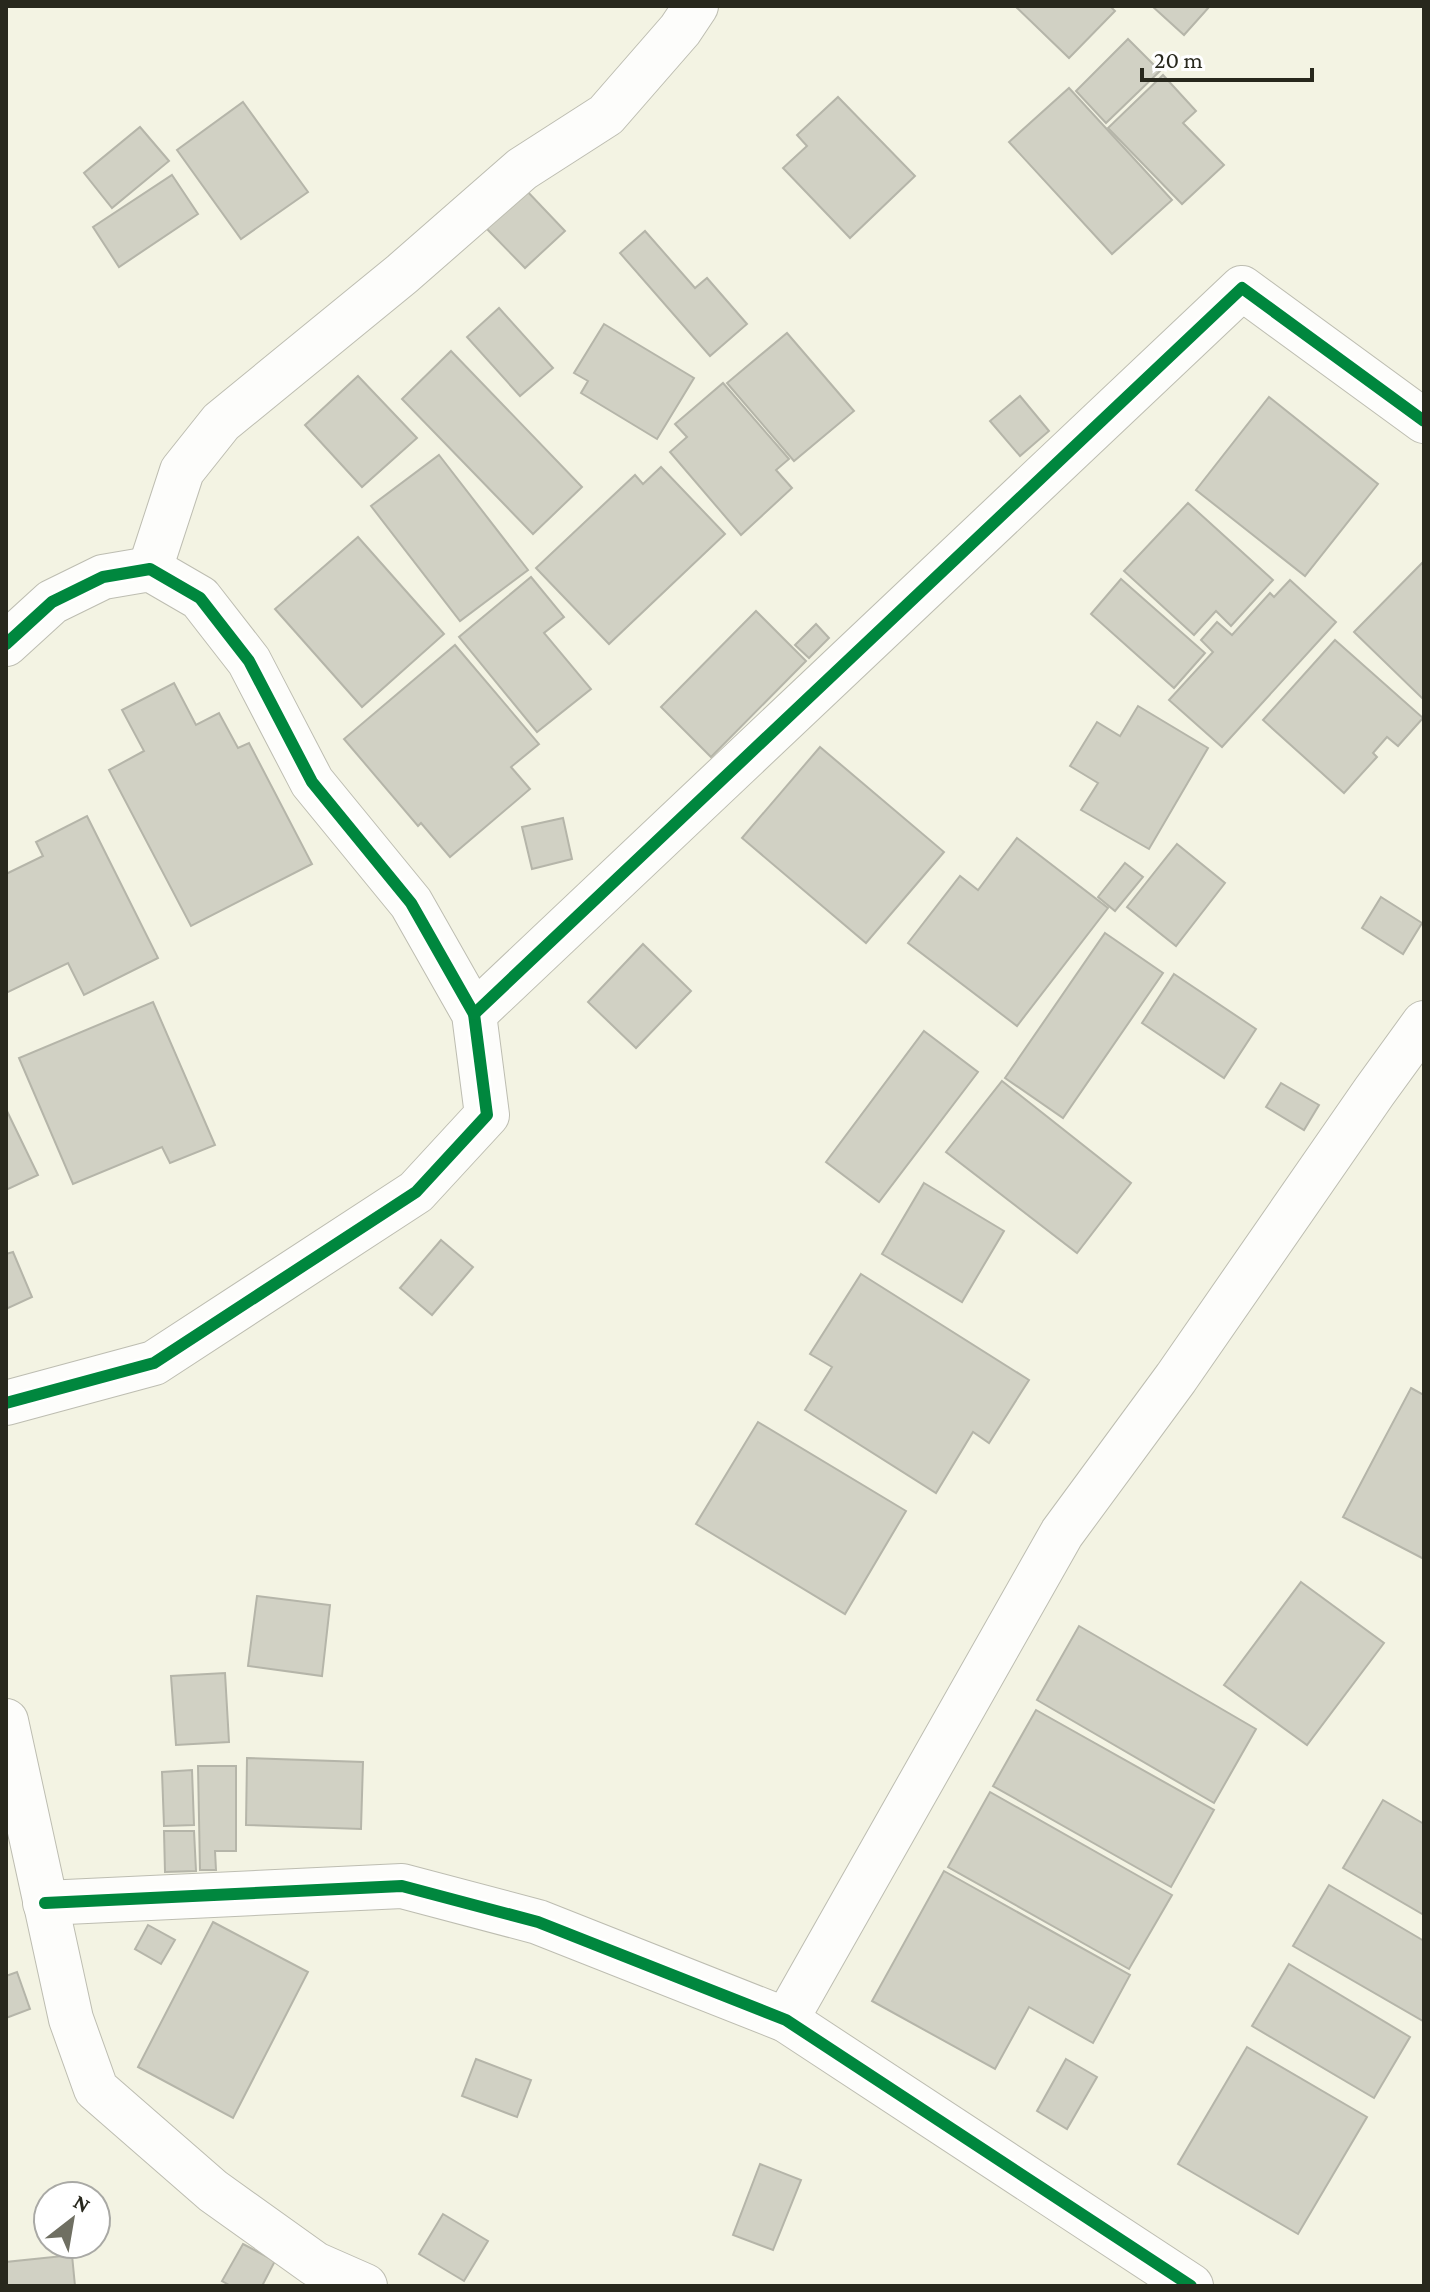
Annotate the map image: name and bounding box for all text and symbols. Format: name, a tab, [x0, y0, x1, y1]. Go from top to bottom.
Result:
scale bar	[1142, 32, 1312, 82]
text: 20 m	[1154, 46, 1203, 73]
north arrow	[32, 2180, 112, 2260]
text: N	[69, 2189, 95, 2218]

